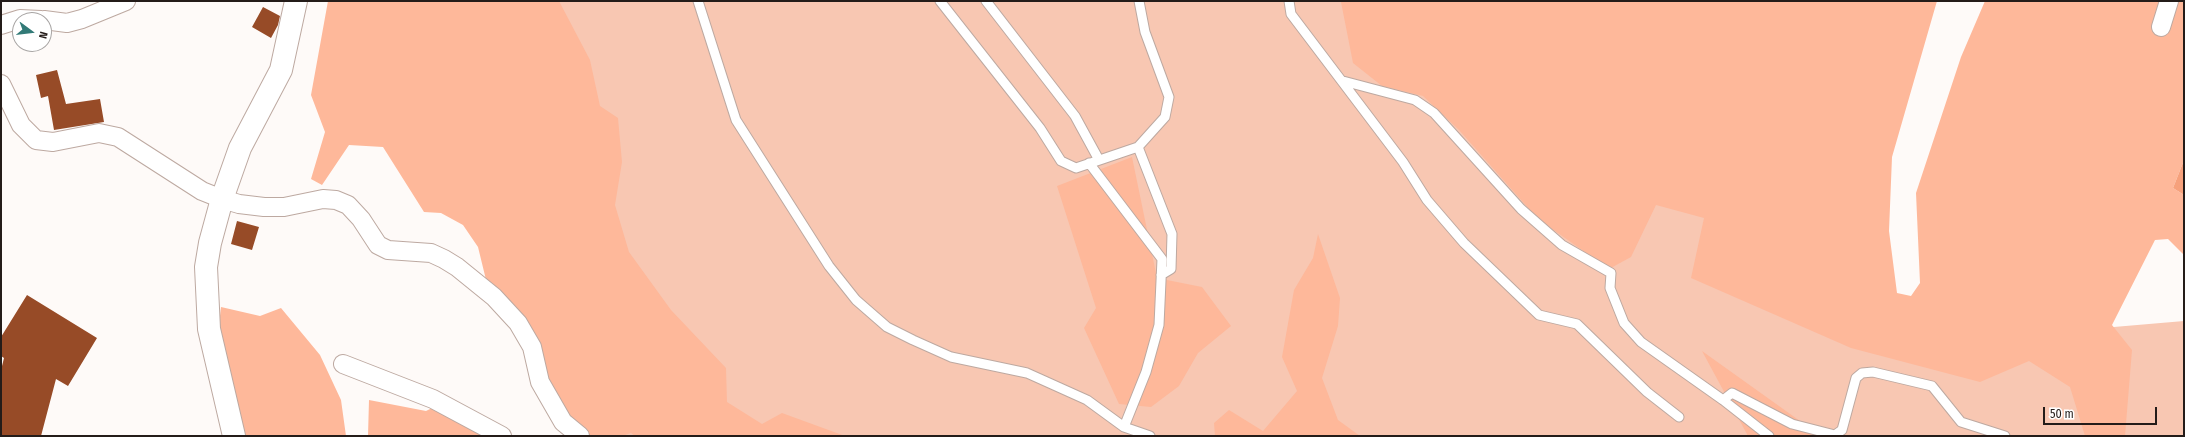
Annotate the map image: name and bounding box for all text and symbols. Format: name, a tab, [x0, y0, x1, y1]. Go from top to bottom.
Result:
north arrow	[12, 12, 52, 52]
text: N	[36, 30, 50, 40]
scale bar	[2045, 399, 2159, 425]
text: 50 m	[2050, 407, 2074, 421]

